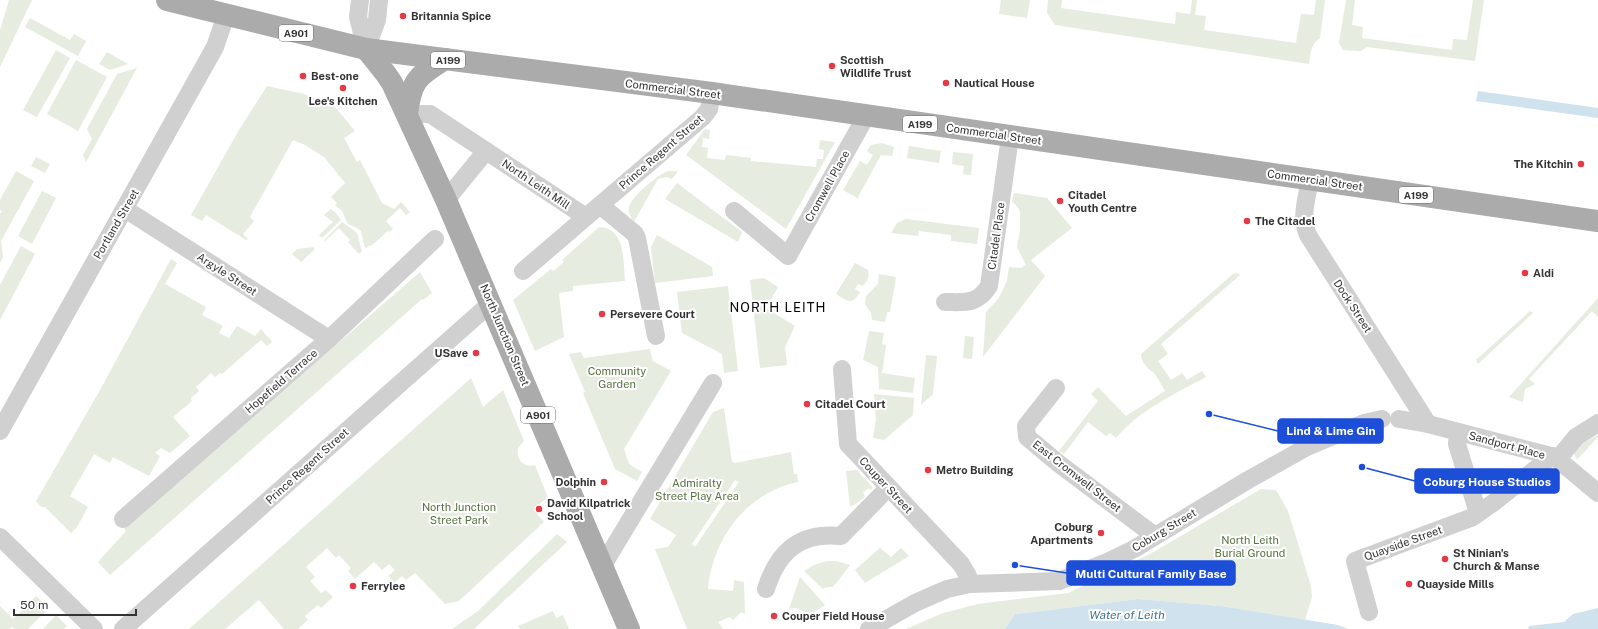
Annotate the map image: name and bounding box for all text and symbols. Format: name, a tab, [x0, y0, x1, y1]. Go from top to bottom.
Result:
place label: Britannia Spice	[411, 10, 491, 22]
marker: Britannia Spice	[398, 11, 408, 21]
road number: A901	[279, 25, 313, 41]
road number: A199	[431, 52, 465, 68]
place label: Scottish Wildlife Trust	[840, 54, 912, 79]
marker: Scottish Wildlife Trust	[827, 61, 837, 71]
place label: Best-one	[311, 70, 359, 82]
marker: Best-one	[298, 71, 308, 81]
street label: Commercial Street	[625, 77, 721, 101]
place label: Nautical House	[954, 77, 1035, 89]
marker: Nautical House	[941, 78, 951, 88]
marker: Lee's Kitchen	[338, 83, 348, 93]
place label: Lee's Kitchen	[308, 95, 378, 107]
street label: Prince Regent Street	[617, 112, 705, 192]
road number: A199	[903, 116, 937, 132]
street label: Commercial Street	[946, 121, 1042, 147]
street label: Cromwell Place	[802, 148, 852, 224]
street label: North Leith Mill	[500, 157, 572, 211]
place label: The Kitchin	[1514, 158, 1573, 170]
marker: The Kitchin	[1576, 159, 1586, 169]
street label: Commercial Street	[1267, 167, 1363, 193]
street label: Portland Street	[91, 187, 141, 261]
road number: A199	[1399, 187, 1433, 203]
place label: Citadel Youth Centre	[1068, 189, 1137, 214]
marker: Citadel Youth Centre	[1055, 196, 1065, 206]
street label: Citadel Place	[985, 202, 1007, 270]
place label: The Citadel	[1255, 215, 1316, 227]
marker: The Citadel	[1242, 216, 1252, 226]
street label: Argyle Street	[195, 250, 259, 298]
place label: Aldi	[1533, 267, 1554, 279]
marker: Aldi	[1520, 268, 1530, 278]
street label: Dock Street	[1331, 277, 1375, 335]
street label: North Junction Street	[478, 282, 532, 388]
district label: NORTH LEITH	[730, 300, 826, 315]
place label: Persevere Court	[610, 308, 695, 320]
marker: Persevere Court	[597, 309, 607, 319]
street label: Hopefield Terrace	[243, 347, 319, 415]
place label: USave	[435, 347, 468, 359]
marker: USave	[471, 348, 481, 358]
park label: Community Garden	[588, 365, 646, 390]
place label: Citadel Court	[815, 398, 886, 410]
marker: Citadel Court	[802, 399, 812, 409]
road number: A901	[521, 407, 555, 423]
callout: Lind & Lime Gin	[1278, 419, 1383, 443]
text: Lind & Lime Gin	[1286, 424, 1376, 438]
street label: Prince Regent Street	[263, 426, 351, 506]
street label: Sandport Place	[1467, 429, 1547, 461]
street label: East Cromwell Street	[1031, 438, 1123, 514]
street label: Couper Street	[857, 455, 915, 515]
place label: Metro Building	[936, 464, 1014, 476]
marker: Metro Building	[923, 465, 933, 475]
callout: Coburg House Studios	[1415, 469, 1559, 493]
text: Coburg House Studios	[1423, 475, 1551, 489]
place label: Dolphin	[555, 476, 596, 488]
marker: Dolphin	[599, 477, 609, 487]
park label: Admiralty Street Play Area	[655, 477, 739, 502]
place label: David Kilpatrick School	[547, 497, 631, 522]
park label: North Junction Street Park	[422, 501, 496, 526]
marker: David Kilpatrick School	[534, 504, 544, 514]
street label: Coburg Street	[1130, 506, 1198, 554]
place label: Coburg Apartments	[1030, 521, 1093, 546]
street label: Quayside Street	[1362, 523, 1444, 563]
marker: Coburg Apartments	[1096, 528, 1106, 538]
park label: North Leith Burial Ground	[1215, 534, 1285, 559]
place label: St Ninian's Church & Manse	[1453, 547, 1540, 572]
marker: St Ninian's Church & Manse	[1440, 554, 1450, 564]
callout: Multi Cultural Family Base	[1067, 561, 1235, 585]
text: Multi Cultural Family Base	[1075, 567, 1227, 581]
place label: Quayside Mills	[1417, 578, 1494, 590]
marker: Quayside Mills	[1404, 579, 1414, 589]
place label: Ferrylee	[361, 580, 405, 592]
marker: Ferrylee	[348, 581, 358, 591]
scale bar	[14, 591, 136, 617]
text: 50 m	[20, 598, 48, 612]
water label: Water of Leith	[1089, 608, 1165, 622]
place label: Couper Field House	[782, 610, 885, 622]
marker: Couper Field House	[769, 611, 779, 621]

